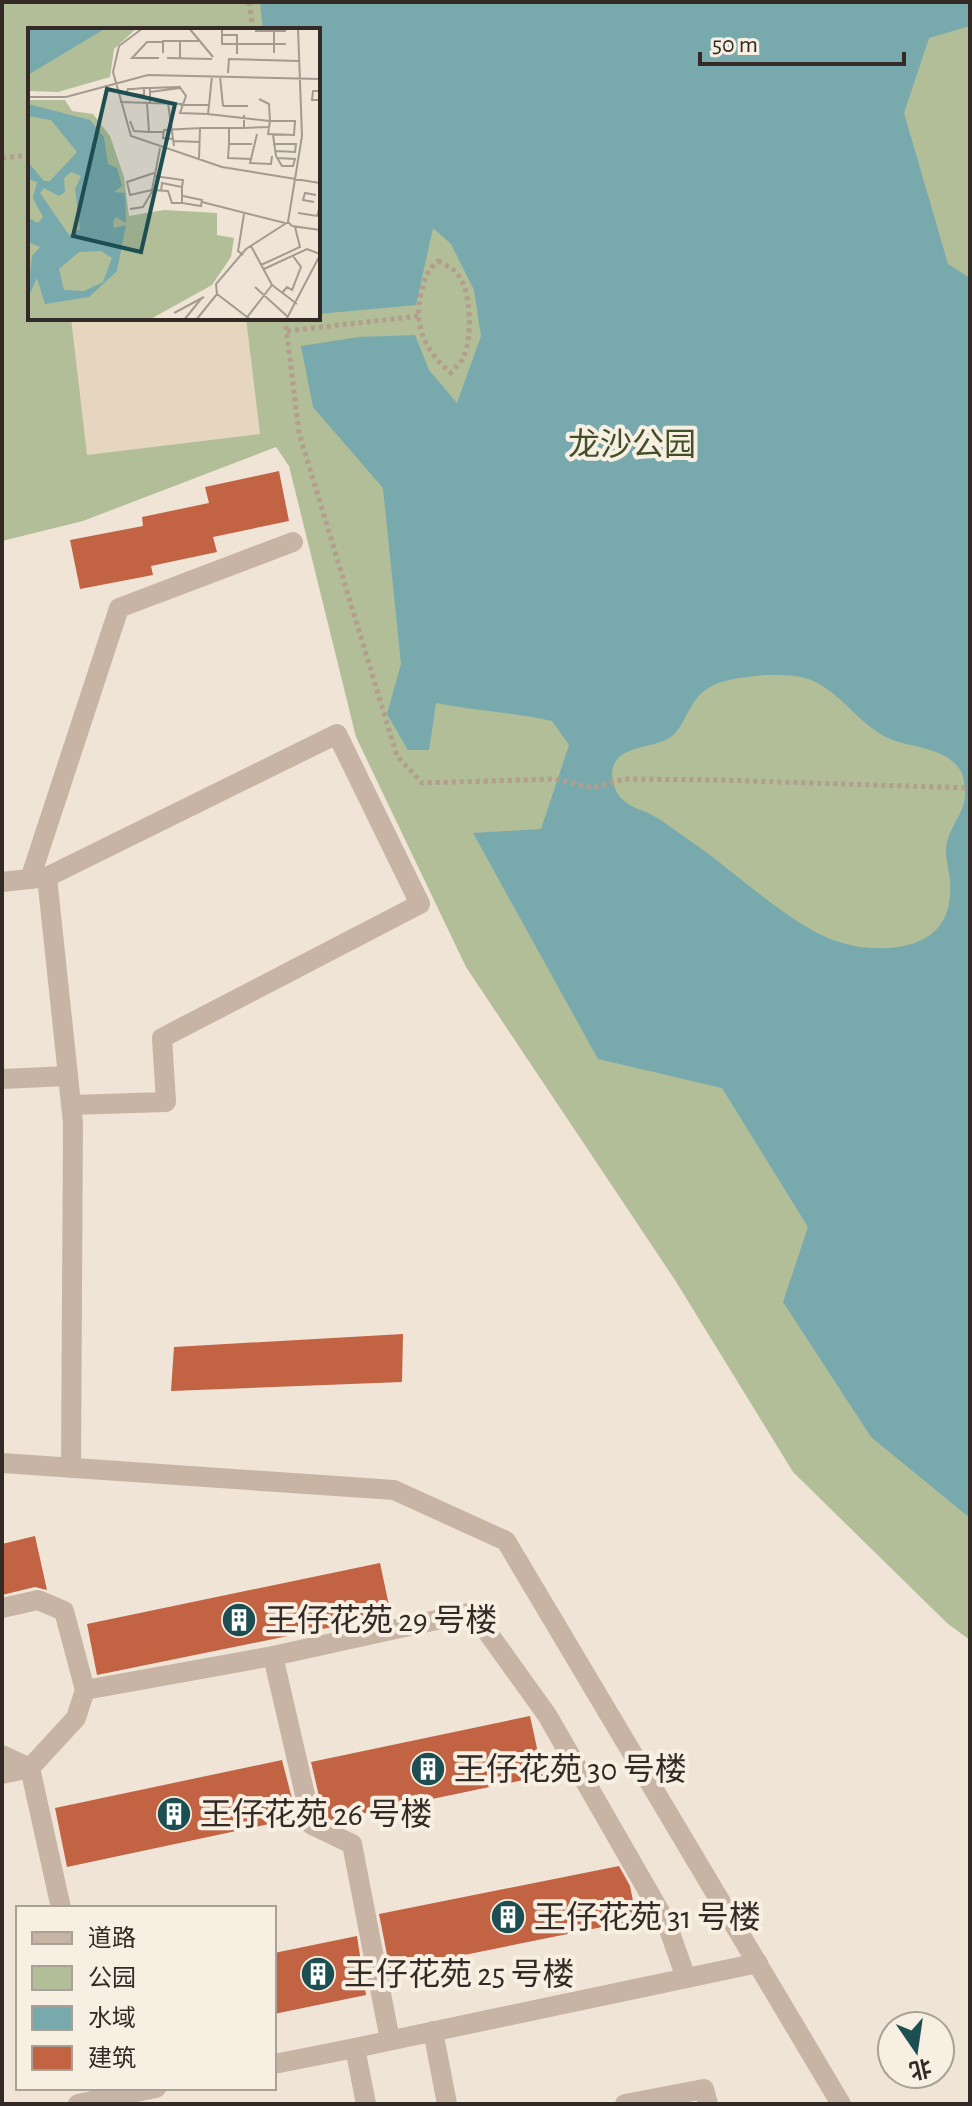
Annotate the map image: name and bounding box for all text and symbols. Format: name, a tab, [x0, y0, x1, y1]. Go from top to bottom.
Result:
scale bar	[700, 16, 904, 66]
inset map	[28, 28, 320, 320]
text: 50 m	[712, 33, 758, 57]
park label: 龙沙公园	[568, 428, 696, 461]
building icon: 王仔花苑 29 号楼	[220, 1601, 258, 1639]
place label: 王仔花苑 29 号楼	[265, 1603, 497, 1637]
building icon: 王仔花苑 30 号楼	[409, 1750, 447, 1788]
place label: 王仔花苑 30 号楼	[454, 1752, 687, 1786]
building icon: 王仔花苑 26 号楼	[155, 1795, 193, 1833]
place label: 王仔花苑 26 号楼	[200, 1797, 432, 1831]
building icon: 王仔花苑 31 号楼	[489, 1898, 527, 1936]
place label: 王仔花苑 31 号楼	[534, 1900, 761, 1934]
legend	[16, 1906, 276, 2090]
text: 道路	[88, 1925, 136, 1951]
building icon: 王仔花苑 25 号楼	[299, 1955, 337, 1993]
place label: 王仔花苑 25 号楼	[344, 1957, 575, 1991]
text: 公园	[88, 1966, 136, 1991]
text: 水域	[88, 2005, 136, 2031]
north arrow	[876, 2010, 956, 2090]
text: 建筑	[88, 2045, 136, 2071]
text: 北	[907, 2055, 934, 2083]

